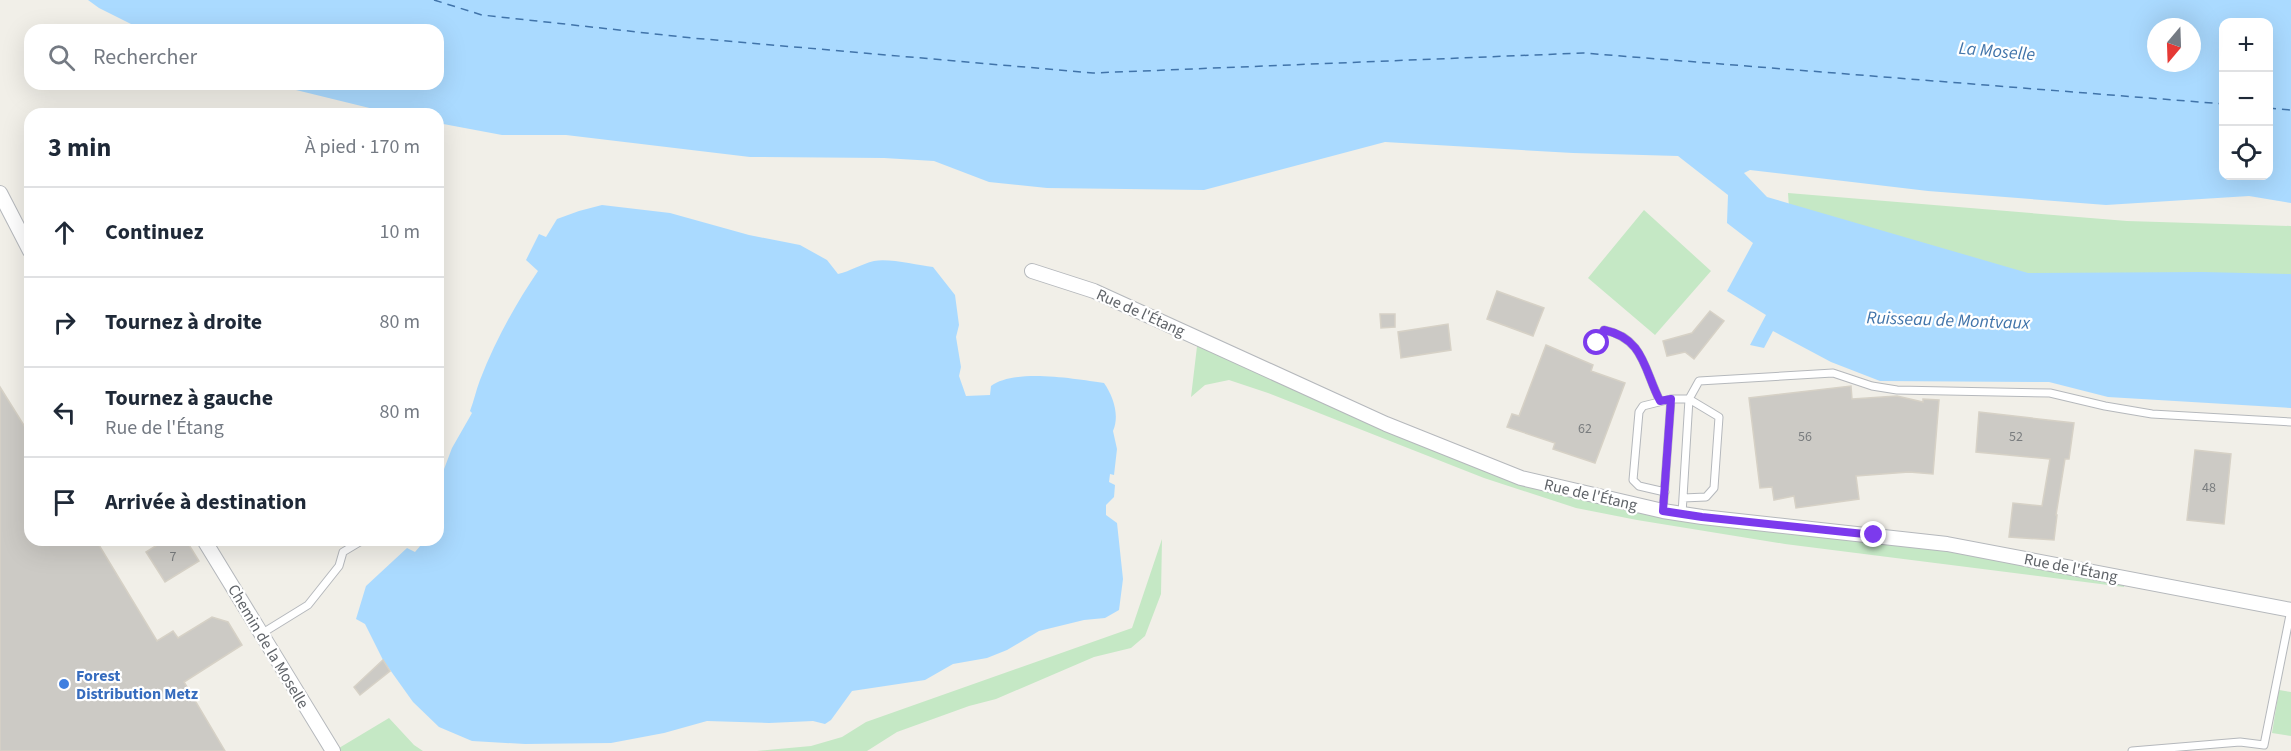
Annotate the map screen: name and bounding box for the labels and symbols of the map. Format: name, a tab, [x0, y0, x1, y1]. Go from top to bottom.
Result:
north arrow	[2147, 18, 2201, 72]
water label: La Moselle	[1958, 36, 2037, 67]
street label: Rue de l'Étang	[1093, 284, 1188, 342]
water label: Ruisseau de Montvaux	[1866, 305, 2031, 336]
route start	[1583, 329, 1609, 355]
house number: 62	[1578, 419, 1592, 439]
house number: 56	[1798, 427, 1812, 447]
house number: 52	[2009, 427, 2023, 447]
street label: Rue de l'Étang	[1542, 474, 1640, 516]
house number: 48	[2202, 478, 2216, 498]
route end	[1860, 521, 1886, 547]
house number: 7	[170, 547, 177, 567]
street label: Rue de l'Étang	[2022, 548, 2120, 588]
street label: Chemin de la Moselle	[222, 580, 314, 713]
place label: Forest Distribution Metz	[76, 665, 198, 705]
marker: Forest Distribution Metz	[57, 677, 71, 691]

